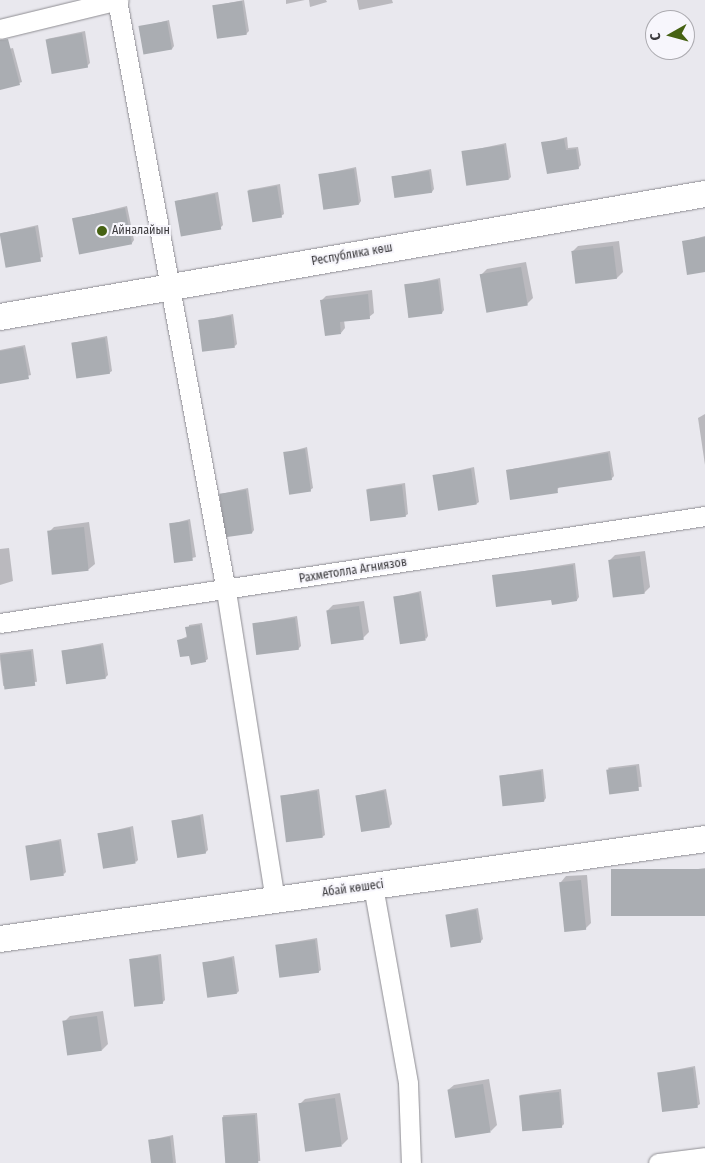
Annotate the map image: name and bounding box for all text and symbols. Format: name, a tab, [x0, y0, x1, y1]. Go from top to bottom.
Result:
north arrow	[645, 10, 695, 60]
text: С	[647, 32, 664, 41]
place label: Айналайын	[112, 224, 170, 238]
marker: Айналайын	[96, 225, 108, 237]
street label: Республика көш	[310, 241, 394, 269]
street label: Рахметолла Агниязов	[298, 555, 408, 587]
street label: Абай көшесі	[321, 878, 385, 900]

